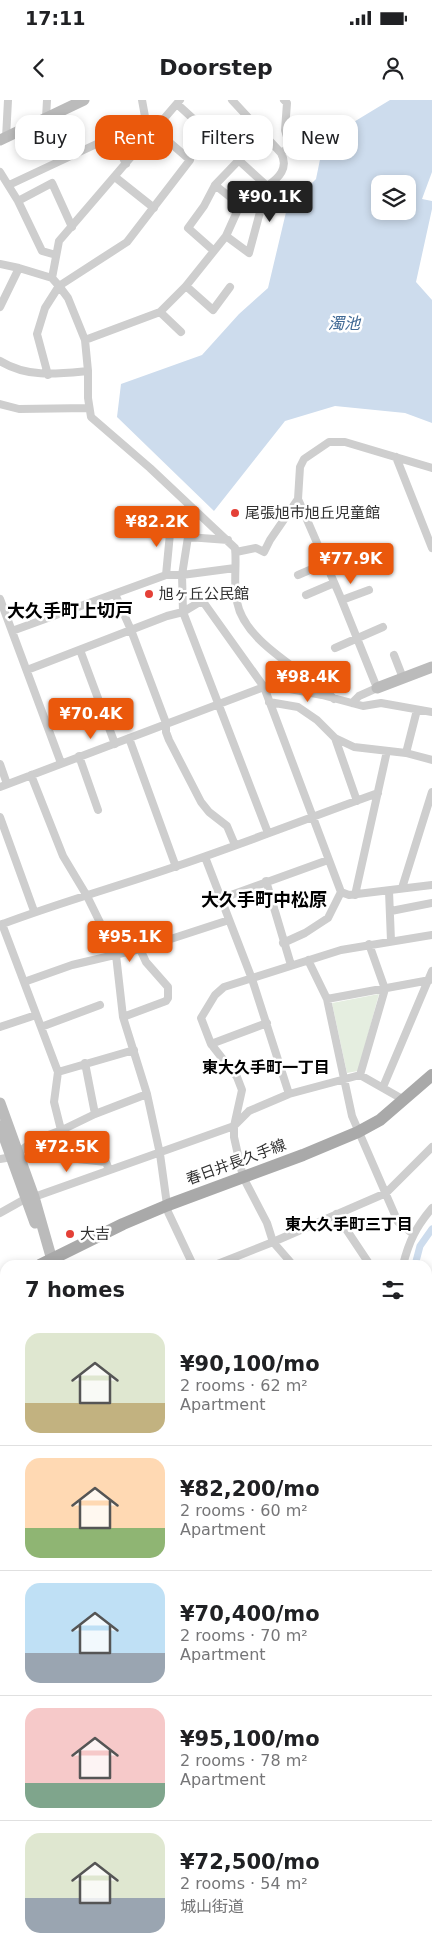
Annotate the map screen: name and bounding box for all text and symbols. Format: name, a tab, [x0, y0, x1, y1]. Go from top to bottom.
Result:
text: 17:11	[25, 7, 85, 29]
icon: back	[25, 54, 53, 82]
icon: person	[379, 54, 407, 82]
text: Doorstep	[159, 55, 273, 80]
chip: Buy	[15, 115, 85, 160]
chip: Rent	[95, 115, 173, 160]
chip: Filters	[183, 115, 273, 160]
chip: New	[283, 115, 358, 160]
map controls	[371, 175, 416, 220]
button: layers	[371, 175, 416, 220]
pin: ¥90.1K	[229, 180, 311, 223]
text: ¥90.1K	[238, 187, 302, 206]
water label: 濁池	[328, 314, 362, 333]
place label: 尾張旭市旭丘児童館	[245, 504, 380, 522]
pin: ¥82.2K	[116, 506, 198, 548]
marker: 尾張旭市旭丘児童館	[229, 507, 241, 519]
text: ¥82.2K	[125, 512, 189, 531]
pin: ¥77.9K	[310, 542, 392, 585]
text: ¥77.9K	[319, 549, 383, 568]
place label: 旭ヶ丘公民館	[159, 585, 249, 603]
marker: 旭ヶ丘公民館	[143, 588, 155, 600]
district label: 大久手町上切戸	[7, 600, 133, 621]
pin: ¥98.4K	[267, 660, 349, 703]
text: ¥98.4K	[276, 667, 340, 686]
pin: ¥70.4K	[50, 698, 132, 740]
text: ¥70.4K	[59, 704, 123, 723]
district label: 大久手町中松原	[201, 889, 327, 910]
pin: ¥95.1K	[89, 920, 171, 963]
text: ¥95.1K	[98, 927, 162, 946]
district label: 東大久手町一丁目	[202, 1058, 330, 1077]
pin: ¥72.5K	[26, 1130, 108, 1173]
street label: 春日井長久手線	[184, 1136, 288, 1188]
text: ¥72.5K	[35, 1137, 99, 1156]
district label: 東大久手町三丁目	[285, 1215, 413, 1234]
place label: 大吉	[80, 1225, 110, 1243]
marker: 大吉	[64, 1228, 76, 1240]
icon: filters	[379, 1276, 407, 1304]
text: 7 homes	[25, 1278, 125, 1302]
text: ¥90,100/mo	[180, 1352, 320, 1376]
icon: home	[65, 1353, 125, 1413]
text: 2 rooms · 62 m²	[180, 1376, 308, 1395]
text: Apartment	[180, 1395, 266, 1414]
text: ¥82,200/mo	[180, 1477, 320, 1501]
icon: home	[65, 1478, 125, 1538]
text: 2 rooms · 60 m²	[180, 1501, 308, 1520]
text: Apartment	[180, 1520, 266, 1539]
text: ¥70,400/mo	[180, 1602, 320, 1626]
icon: home	[65, 1603, 125, 1663]
text: 2 rooms · 70 m²	[180, 1626, 308, 1645]
text: Apartment	[180, 1645, 266, 1664]
text: ¥95,100/mo	[180, 1727, 320, 1751]
icon: home	[65, 1728, 125, 1788]
text: 2 rooms · 78 m²	[180, 1751, 308, 1770]
text: Apartment	[180, 1770, 266, 1789]
text: ¥72,500/mo	[180, 1850, 320, 1874]
icon: home	[65, 1853, 125, 1913]
text: 2 rooms · 54 m²	[180, 1874, 308, 1893]
text: 城山街道	[180, 1897, 244, 1916]

